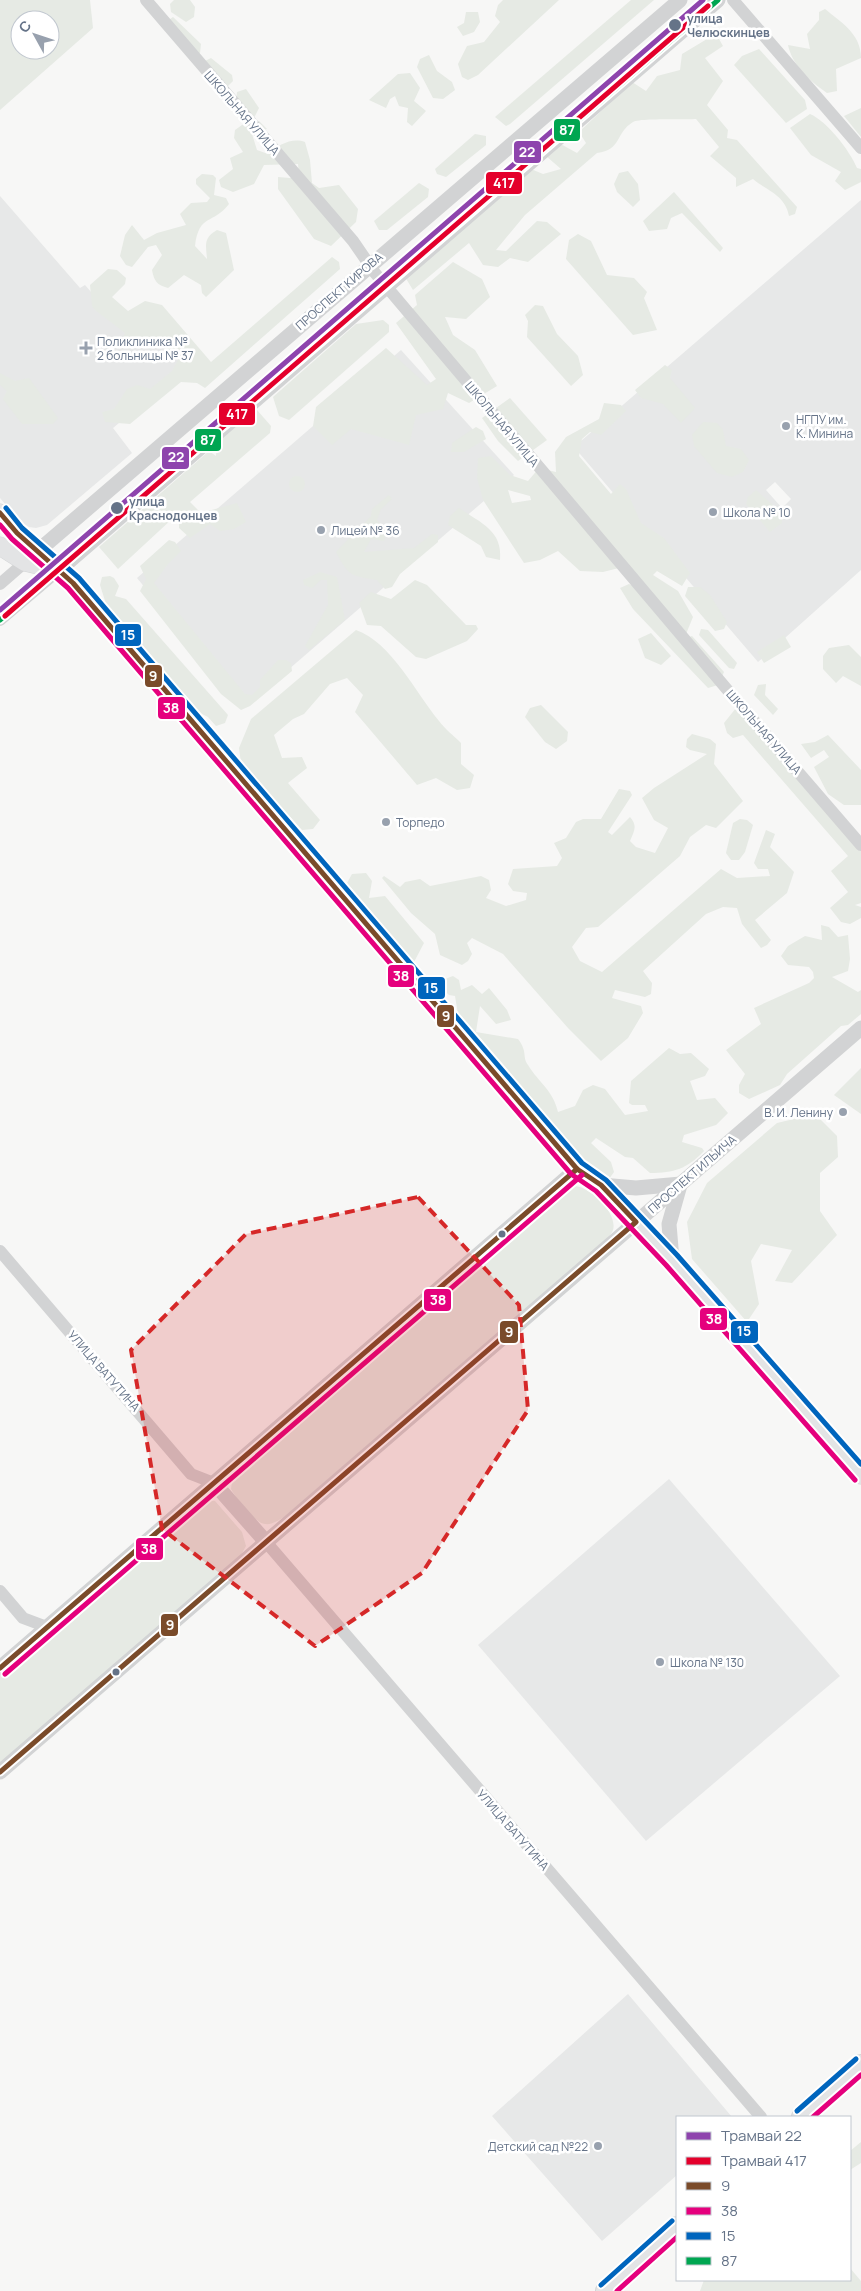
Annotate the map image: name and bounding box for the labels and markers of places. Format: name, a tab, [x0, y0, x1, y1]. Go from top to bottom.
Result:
place label: улица Челюскинцев	[687, 10, 770, 41]
marker: улица Челюскинцев	[667, 17, 683, 33]
place label: Поликлиника № 2 больницы № 37	[97, 333, 194, 364]
marker: Поликлиника № 2 больницы № 37	[79, 341, 93, 355]
place label: НГПУ им. К. Минина	[796, 411, 853, 442]
marker: НГПУ им. К. Минина	[780, 420, 792, 432]
place label: улица Краснодонцев	[129, 493, 217, 524]
marker: улица Краснодонцев	[109, 500, 125, 516]
place label: Школа № 10	[723, 504, 790, 521]
marker: Школа № 10	[707, 506, 719, 518]
place label: Лицей № 36	[331, 522, 400, 539]
marker: Лицей № 36	[315, 524, 327, 536]
place label: Торпедо	[396, 814, 445, 831]
marker: Торпедо	[380, 816, 392, 828]
place label: В. И. Ленину	[764, 1104, 834, 1121]
marker: В. И. Ленину	[837, 1106, 849, 1118]
unlabelled marker	[497, 1229, 507, 1239]
place label: Школа № 130	[670, 1654, 744, 1671]
marker: Школа № 130	[654, 1656, 666, 1668]
unlabelled marker	[111, 1667, 121, 1677]
place label: Детский сад №22	[488, 2138, 588, 2155]
marker: Детский сад №22	[592, 2140, 604, 2152]

